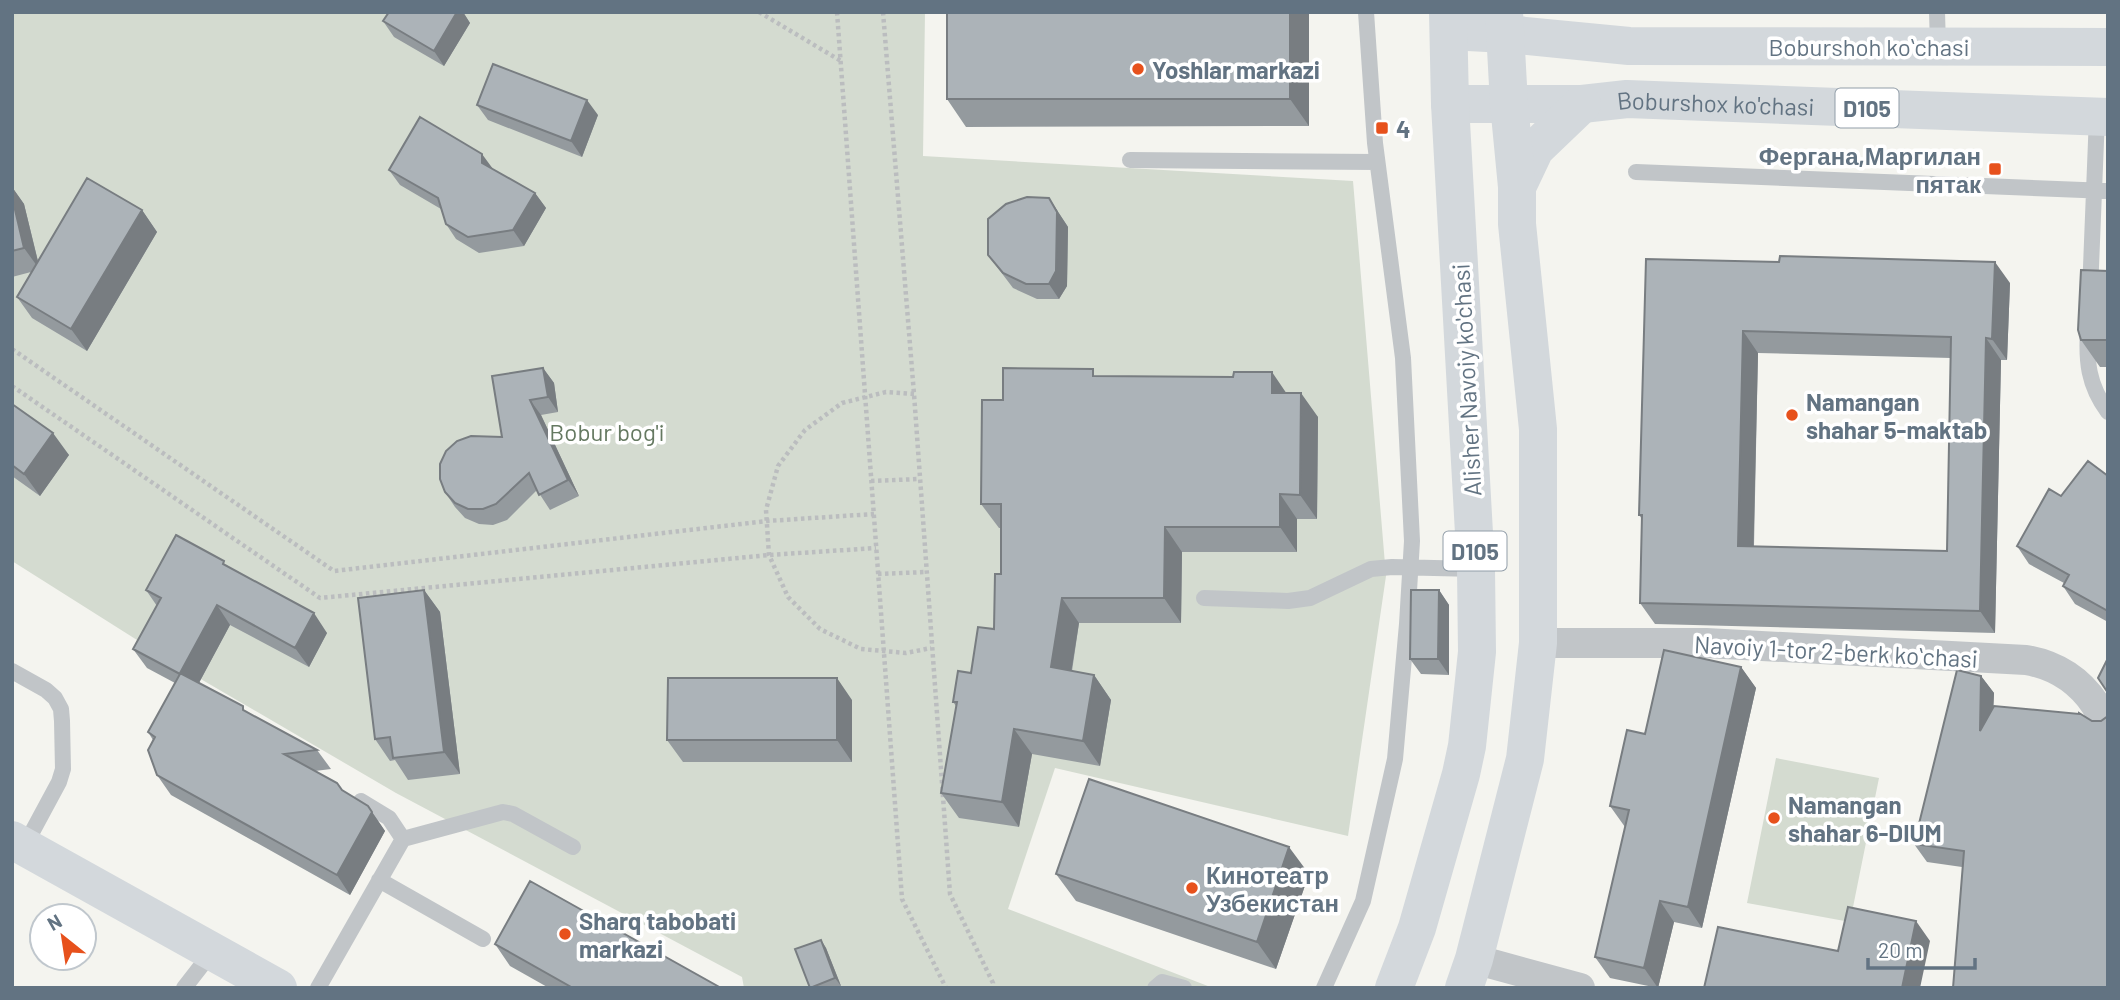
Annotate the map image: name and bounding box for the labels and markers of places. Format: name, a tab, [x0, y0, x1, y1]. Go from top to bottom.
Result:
place label: Yoshlar markazi	[1152, 55, 1320, 84]
marker: Yoshlar markazi	[1130, 61, 1146, 77]
place label: 4	[1396, 114, 1411, 143]
marker: 4	[1374, 120, 1390, 136]
place label: Фергана,Маргилан пятак	[1759, 141, 1982, 198]
marker: Фергана,Маргилан пятак	[1987, 161, 2003, 177]
place label: Namangan shahar 5-maktab	[1806, 387, 1987, 444]
marker: Namangan shahar 5-maktab	[1784, 407, 1800, 423]
place label: Namangan shahar 6-DIUM	[1788, 790, 1942, 847]
marker: Namangan shahar 6-DIUM	[1766, 810, 1782, 826]
place label: Кинотеатр Узбекистан	[1206, 860, 1339, 917]
marker: Кинотеатр Узбекистан	[1184, 880, 1200, 896]
place label: Sharq tabobati markazi	[579, 906, 736, 963]
marker: Sharq tabobati markazi	[557, 926, 573, 942]

